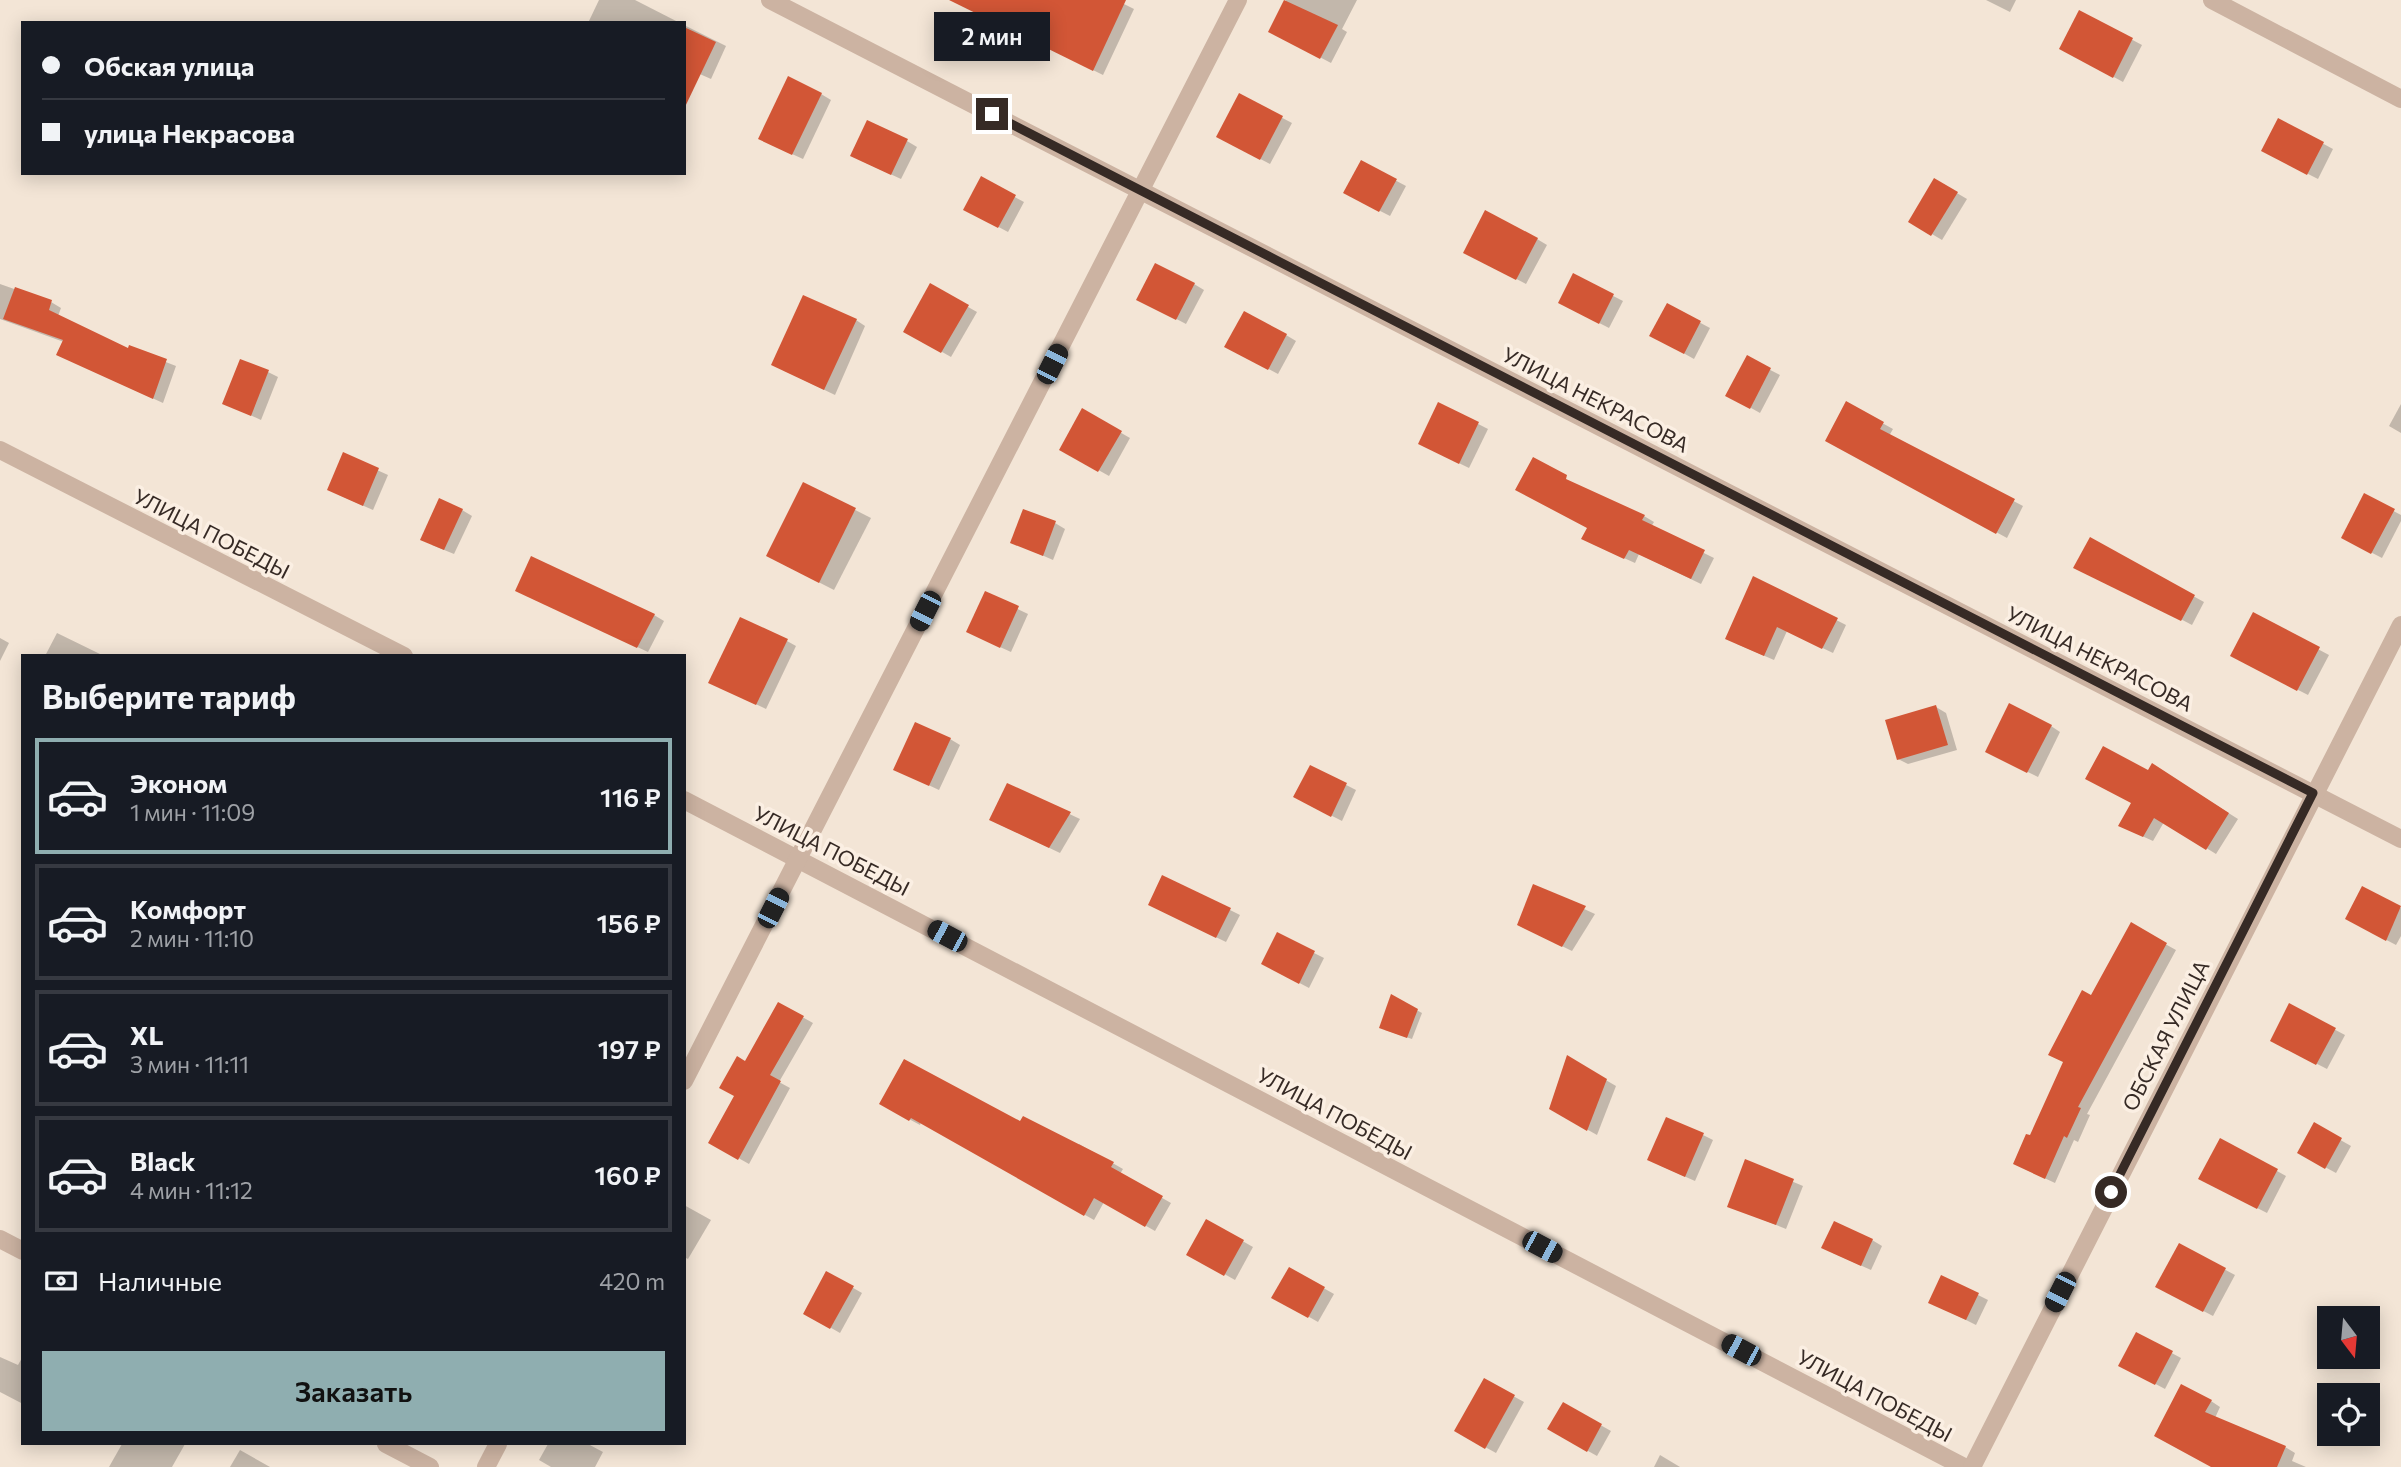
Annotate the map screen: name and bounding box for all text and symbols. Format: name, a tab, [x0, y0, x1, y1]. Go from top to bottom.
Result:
callout: 2 мин	[934, 12, 1050, 61]
text: 2 мин	[962, 22, 1022, 50]
text: Обская улица	[84, 50, 254, 81]
route end	[976, 98, 1008, 130]
text: улица Некрасова	[84, 117, 295, 148]
car	[1034, 341, 1071, 387]
street label: УЛИЦА НЕКРАСОВА	[1498, 341, 1694, 457]
street label: УЛИЦА ПОБЕДЫ	[130, 483, 294, 583]
car	[907, 588, 944, 634]
street label: УЛИЦА НЕКРАСОВА	[2002, 600, 2198, 716]
text: Выберите тариф	[42, 676, 296, 716]
icon: car	[46, 765, 109, 828]
text: Эконом	[130, 767, 227, 798]
text: 116 ₽	[600, 781, 661, 812]
text: 1 мин · 11:09	[130, 798, 255, 826]
street label: УЛИЦА ПОБЕДЫ	[750, 800, 914, 900]
car	[755, 885, 792, 931]
icon: car	[46, 891, 109, 954]
text: Комфорт	[130, 893, 246, 924]
text: 156 ₽	[597, 907, 661, 938]
car	[924, 917, 971, 955]
text: 2 мин · 11:10	[130, 924, 254, 952]
street label: ОБСКАЯ УЛИЦА	[2116, 955, 2214, 1115]
icon: car	[46, 1017, 109, 1080]
text: XL	[130, 1019, 164, 1050]
text: 197 ₽	[598, 1033, 661, 1064]
text: 3 мин · 11:11	[130, 1050, 249, 1078]
street label: УЛИЦА ПОБЕДЫ	[1253, 1062, 1417, 1164]
icon: car	[46, 1143, 109, 1206]
text: Black	[130, 1145, 196, 1176]
text: 160 ₽	[594, 1159, 661, 1190]
text: 4 мин · 11:12	[130, 1176, 253, 1204]
route start	[2095, 1176, 2127, 1208]
car	[1519, 1228, 1566, 1266]
icon: cash	[42, 1262, 80, 1300]
text: Наличные	[98, 1265, 222, 1296]
text: 420 m	[599, 1267, 665, 1295]
car	[2042, 1269, 2079, 1315]
north arrow	[2317, 1306, 2380, 1368]
map controls	[2317, 1306, 2380, 1446]
car	[1718, 1331, 1765, 1369]
street label: УЛИЦА ПОБЕДЫ	[1793, 1344, 1957, 1446]
button: Заказать	[42, 1351, 665, 1431]
button: locate	[2317, 1383, 2380, 1446]

